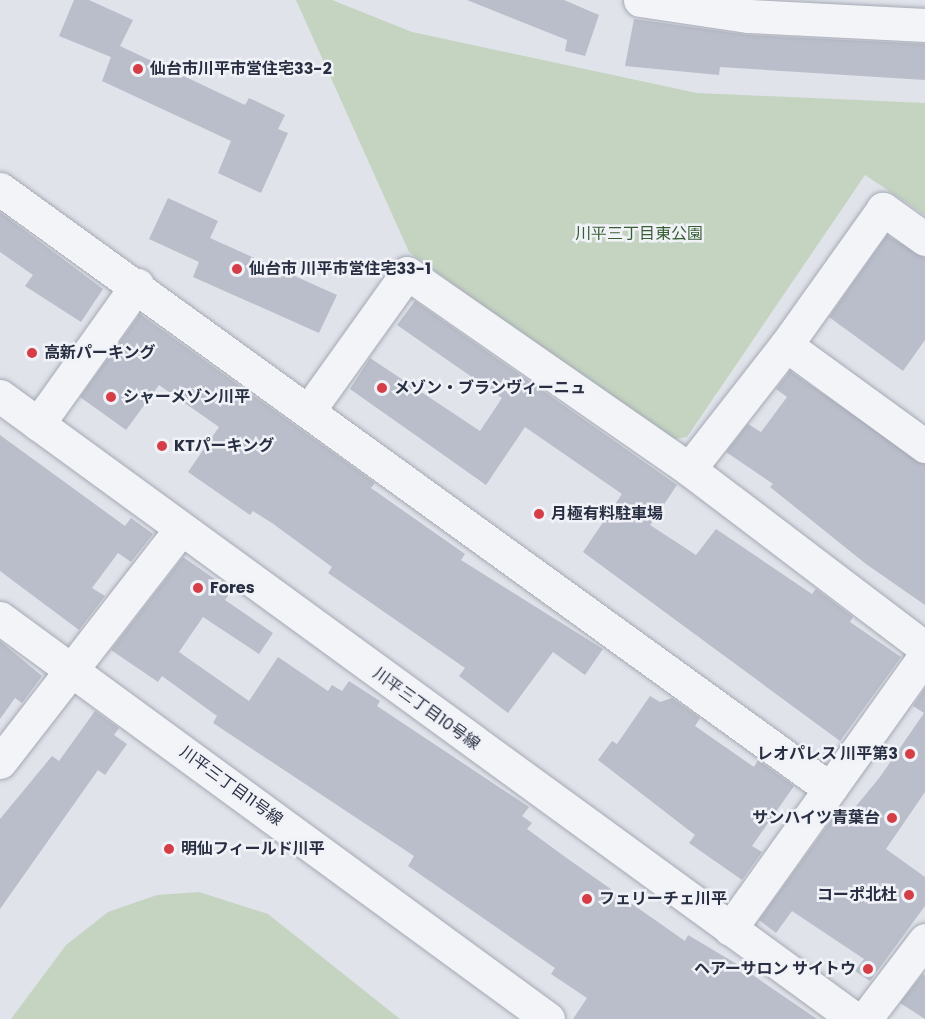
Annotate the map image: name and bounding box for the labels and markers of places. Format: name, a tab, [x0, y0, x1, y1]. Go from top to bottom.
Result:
place label: 仙台市川平市営住宅33-2	[150, 59, 332, 79]
marker: 仙台市川平市営住宅33-2	[131, 62, 145, 76]
place label: 仙台市 川平市営住宅33-1	[249, 259, 431, 279]
marker: 仙台市 川平市営住宅33-1	[230, 262, 244, 276]
place label: 高新パーキング	[44, 343, 156, 363]
marker: 高新パーキング	[25, 346, 39, 360]
place label: メゾン・ブランヴィーニュ	[394, 378, 586, 398]
marker: メゾン・ブランヴィーニュ	[375, 381, 389, 395]
place label: シャーメゾン川平	[123, 387, 251, 407]
marker: シャーメゾン川平	[104, 390, 118, 404]
place label: KTパーキング	[174, 436, 275, 456]
marker: KTパーキング	[155, 439, 169, 453]
place label: 月極有料駐車場	[551, 504, 663, 524]
marker: 月極有料駐車場	[532, 507, 546, 521]
place label: Fores	[210, 578, 255, 598]
marker: Fores	[191, 581, 205, 595]
place label: レオパレス 川平第3	[757, 744, 898, 764]
marker: レオパレス 川平第3	[903, 747, 917, 761]
place label: サンハイツ青葉台	[752, 808, 880, 828]
marker: サンハイツ青葉台	[885, 811, 899, 825]
place label: 明仙フィールド川平	[181, 839, 325, 859]
marker: 明仙フィールド川平	[162, 842, 176, 856]
place label: コーポ北杜	[817, 885, 897, 905]
marker: コーポ北杜	[902, 888, 916, 902]
place label: フェリーチェ川平	[599, 889, 727, 909]
marker: フェリーチェ川平	[580, 892, 594, 906]
place label: ヘアーサロン サイトウ	[694, 959, 856, 979]
marker: ヘアーサロン サイトウ	[861, 962, 875, 976]

